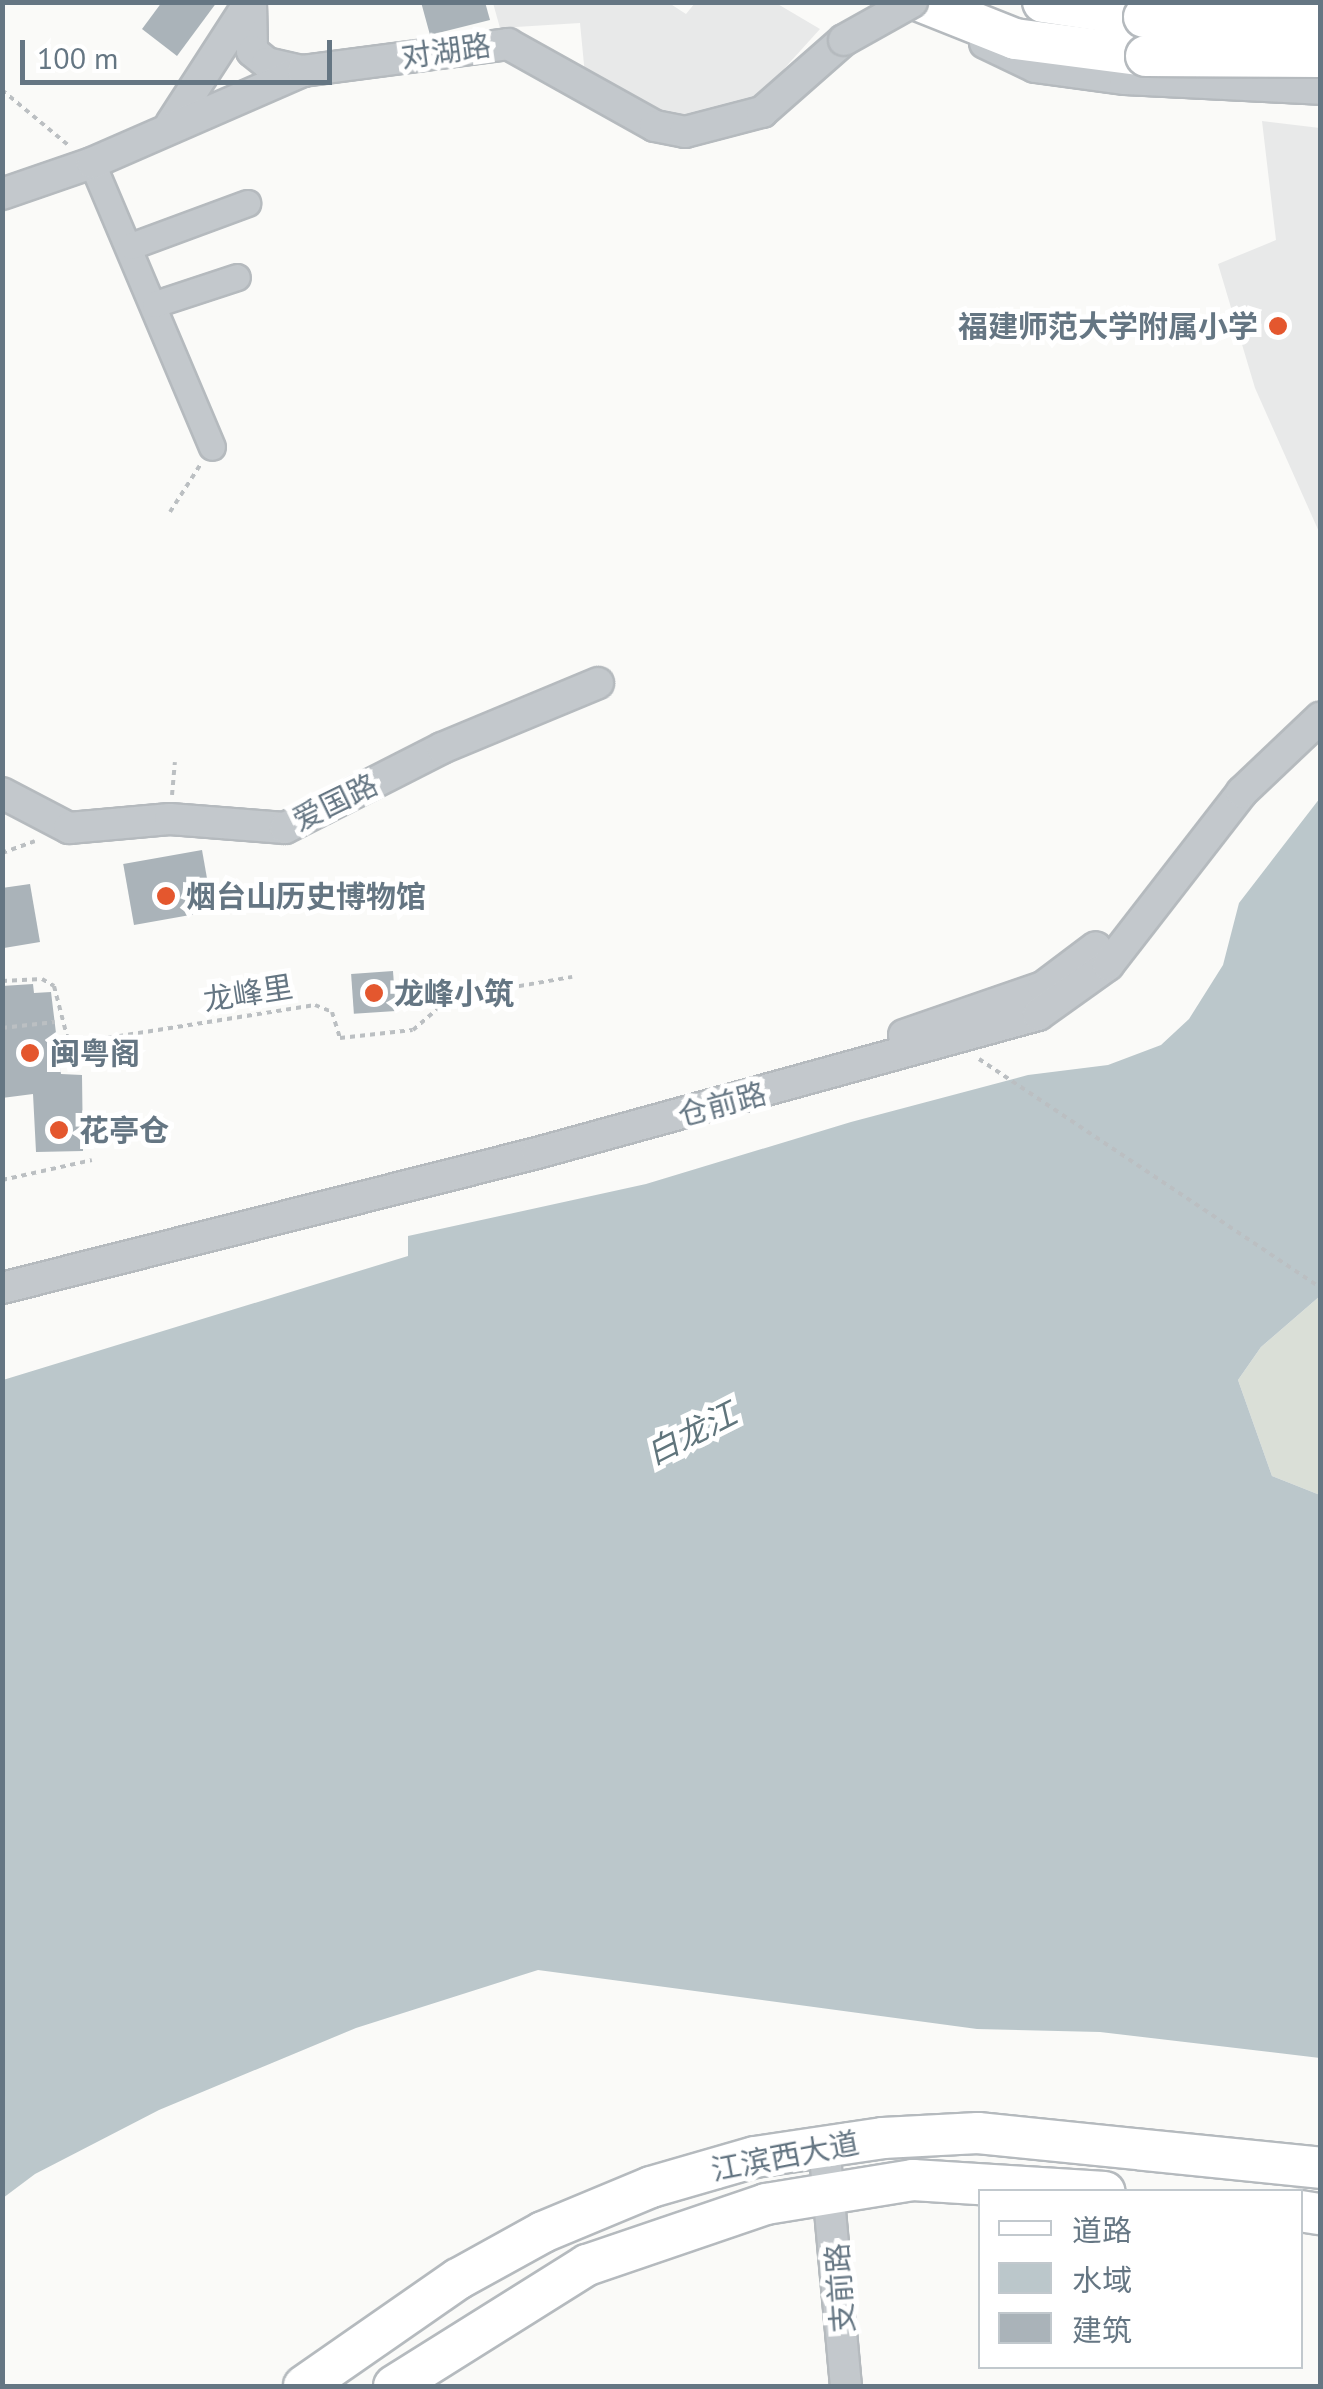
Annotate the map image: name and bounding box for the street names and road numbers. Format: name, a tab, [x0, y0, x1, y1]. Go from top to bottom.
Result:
street label: 对湖路	[399, 27, 493, 75]
street label: 爱国路	[287, 766, 383, 838]
street label: 龙峰里	[201, 968, 295, 1018]
street label: 仓前路	[674, 1075, 770, 1133]
street label: 江滨西大道	[708, 2124, 862, 2188]
street label: 支前路	[819, 2242, 861, 2334]

